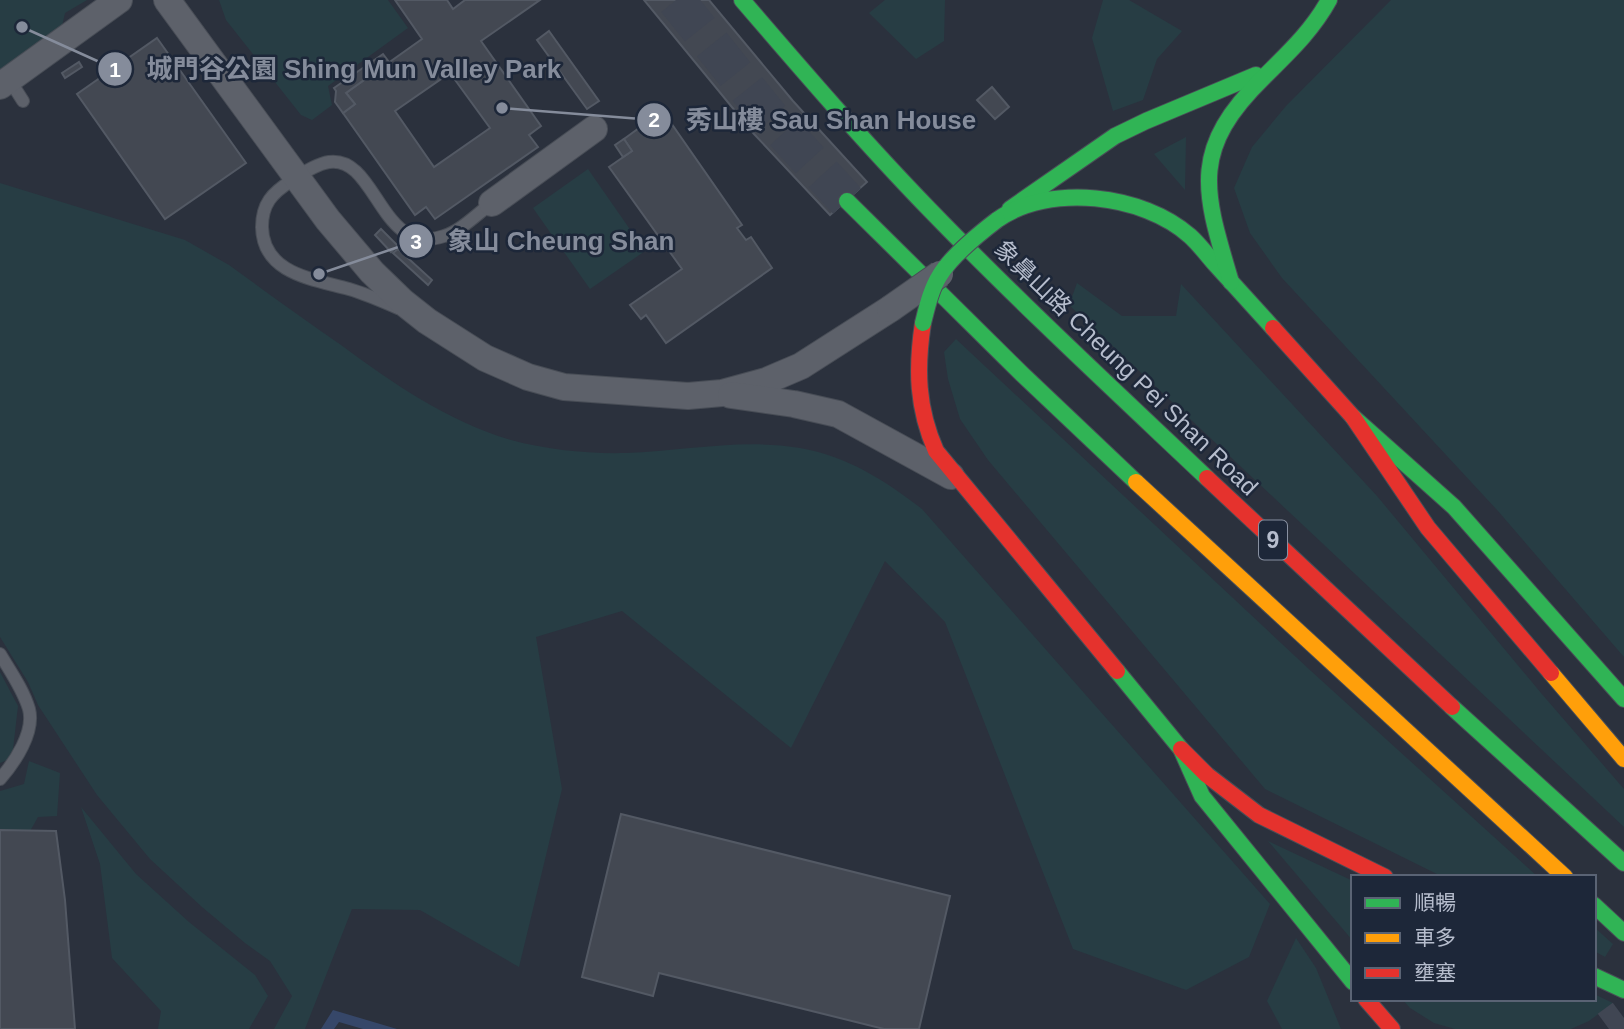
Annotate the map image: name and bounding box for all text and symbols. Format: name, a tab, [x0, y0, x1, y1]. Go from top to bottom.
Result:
callout: 城門谷公園 Shing Mun Valley Park	[97, 46, 575, 93]
text: 城門谷公園 Shing Mun Valley Park	[147, 54, 562, 84]
text: 1	[109, 58, 121, 81]
callout: 秀山樓 Sau Shan House	[637, 96, 990, 143]
text: 秀山樓 Sau Shan House	[686, 105, 976, 135]
text: 2	[648, 108, 660, 131]
callout: 象山 Cheung Shan	[398, 218, 688, 265]
text: 象山 Cheung Shan	[448, 226, 674, 256]
text: 3	[410, 230, 422, 253]
street label: 象鼻山路 Cheung Pei Shan Road	[989, 235, 1263, 501]
road number: 9	[1259, 520, 1287, 560]
legend	[1351, 875, 1596, 1001]
text: 順暢	[1414, 891, 1456, 914]
text: 車多	[1414, 926, 1456, 949]
text: 壅塞	[1414, 961, 1456, 984]

